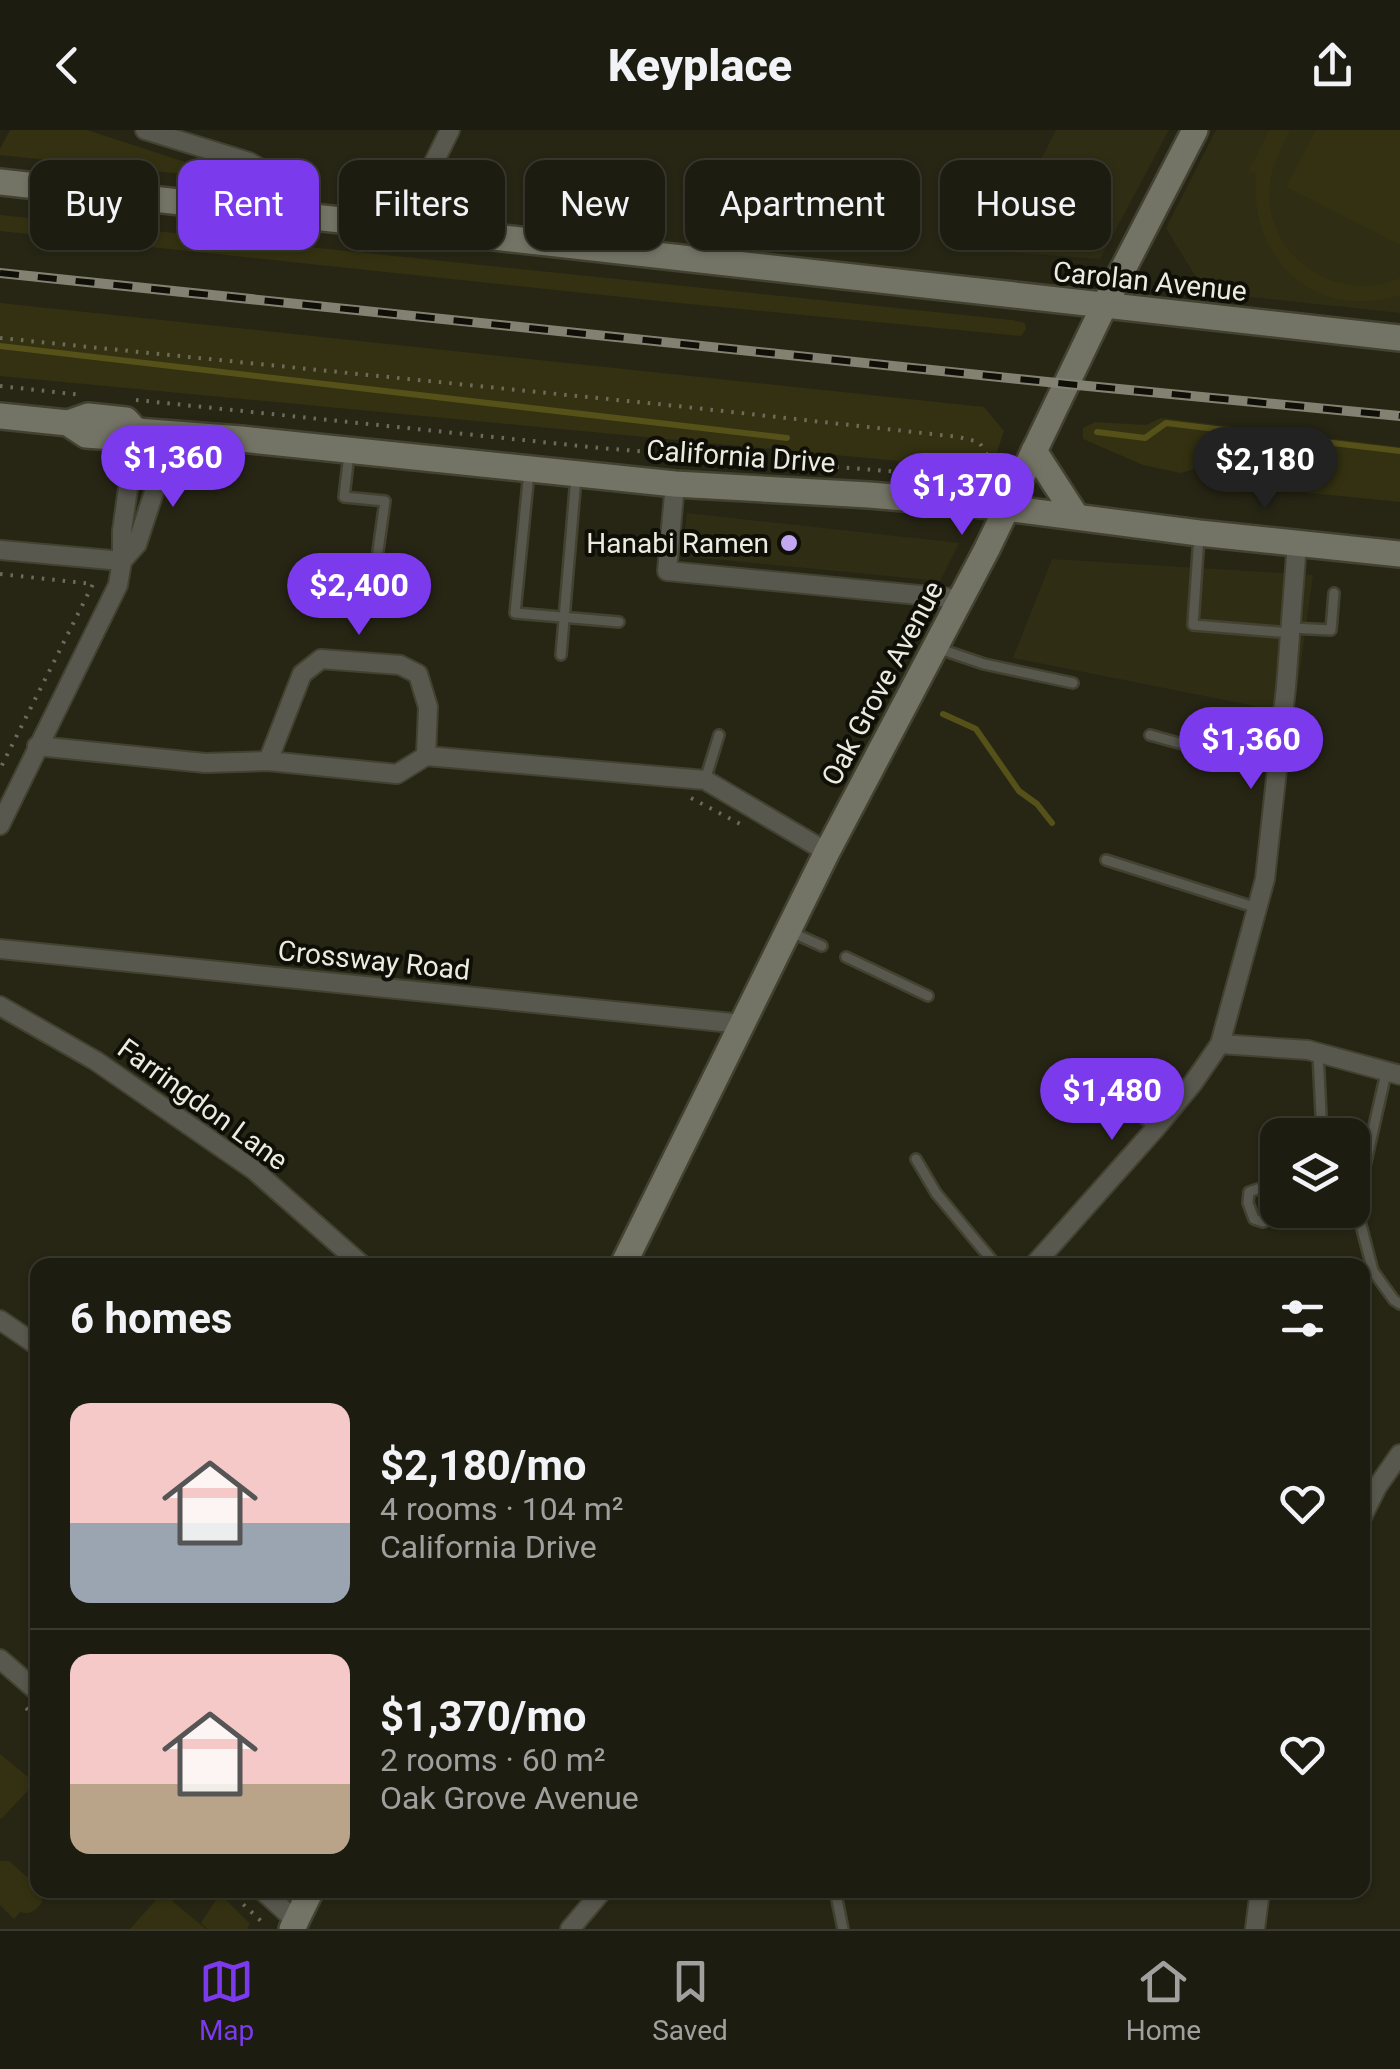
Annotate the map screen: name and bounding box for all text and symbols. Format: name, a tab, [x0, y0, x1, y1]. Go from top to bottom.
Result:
icon: back	[40, 38, 95, 93]
icon: share	[1305, 38, 1360, 93]
text: Keyplace	[608, 39, 792, 92]
chip: Buy	[30, 160, 158, 250]
chip: Rent	[178, 160, 319, 250]
chip: Filters	[339, 160, 505, 250]
chip: New	[525, 160, 665, 250]
chip: Apartment	[685, 160, 920, 250]
chip: House	[940, 160, 1111, 250]
street label: Carolan Avenue	[1051, 255, 1248, 308]
pin: $1,360	[92, 425, 254, 510]
pin: $2,180	[1184, 427, 1346, 512]
street label: California Drive	[645, 433, 837, 480]
text: $1,360	[123, 438, 223, 476]
text: $2,180	[1215, 440, 1315, 478]
pin: $1,370	[881, 453, 1043, 538]
text: $1,370	[912, 466, 1012, 504]
place label: Hanabi Ramen	[586, 527, 769, 560]
marker: Hanabi Ramen	[778, 532, 800, 554]
pin: $2,400	[278, 553, 440, 638]
text: $2,400	[309, 566, 409, 604]
street label: Oak Grove Avenue	[815, 576, 950, 791]
pin: $1,360	[1170, 707, 1332, 792]
text: $1,360	[1201, 720, 1301, 758]
street label: Crossway Road	[276, 934, 472, 987]
street label: Farringdon Lane	[111, 1032, 294, 1177]
pin: $1,480	[1031, 1058, 1193, 1143]
text: $1,480	[1062, 1071, 1162, 1109]
map controls	[1260, 1118, 1370, 1228]
button: layers	[1260, 1118, 1370, 1228]
icon: filters	[1275, 1291, 1330, 1346]
text: 6 homes	[70, 1294, 232, 1343]
text: $2,180/mo	[380, 1441, 587, 1490]
icon: home	[150, 1443, 270, 1563]
icon: heart	[1275, 1476, 1330, 1531]
text: 4 rooms · 104 m²	[380, 1490, 623, 1528]
text: California Drive	[380, 1528, 597, 1566]
text: $1,370/mo	[380, 1692, 587, 1741]
icon: home	[150, 1694, 270, 1814]
icon: heart	[1275, 1727, 1330, 1782]
text: 2 rooms · 60 m²	[380, 1741, 605, 1779]
text: Oak Grove Avenue	[380, 1779, 639, 1817]
tab: Map	[199, 1954, 254, 2047]
tab: Saved	[652, 1954, 728, 2047]
tab: Home	[1126, 1954, 1201, 2047]

